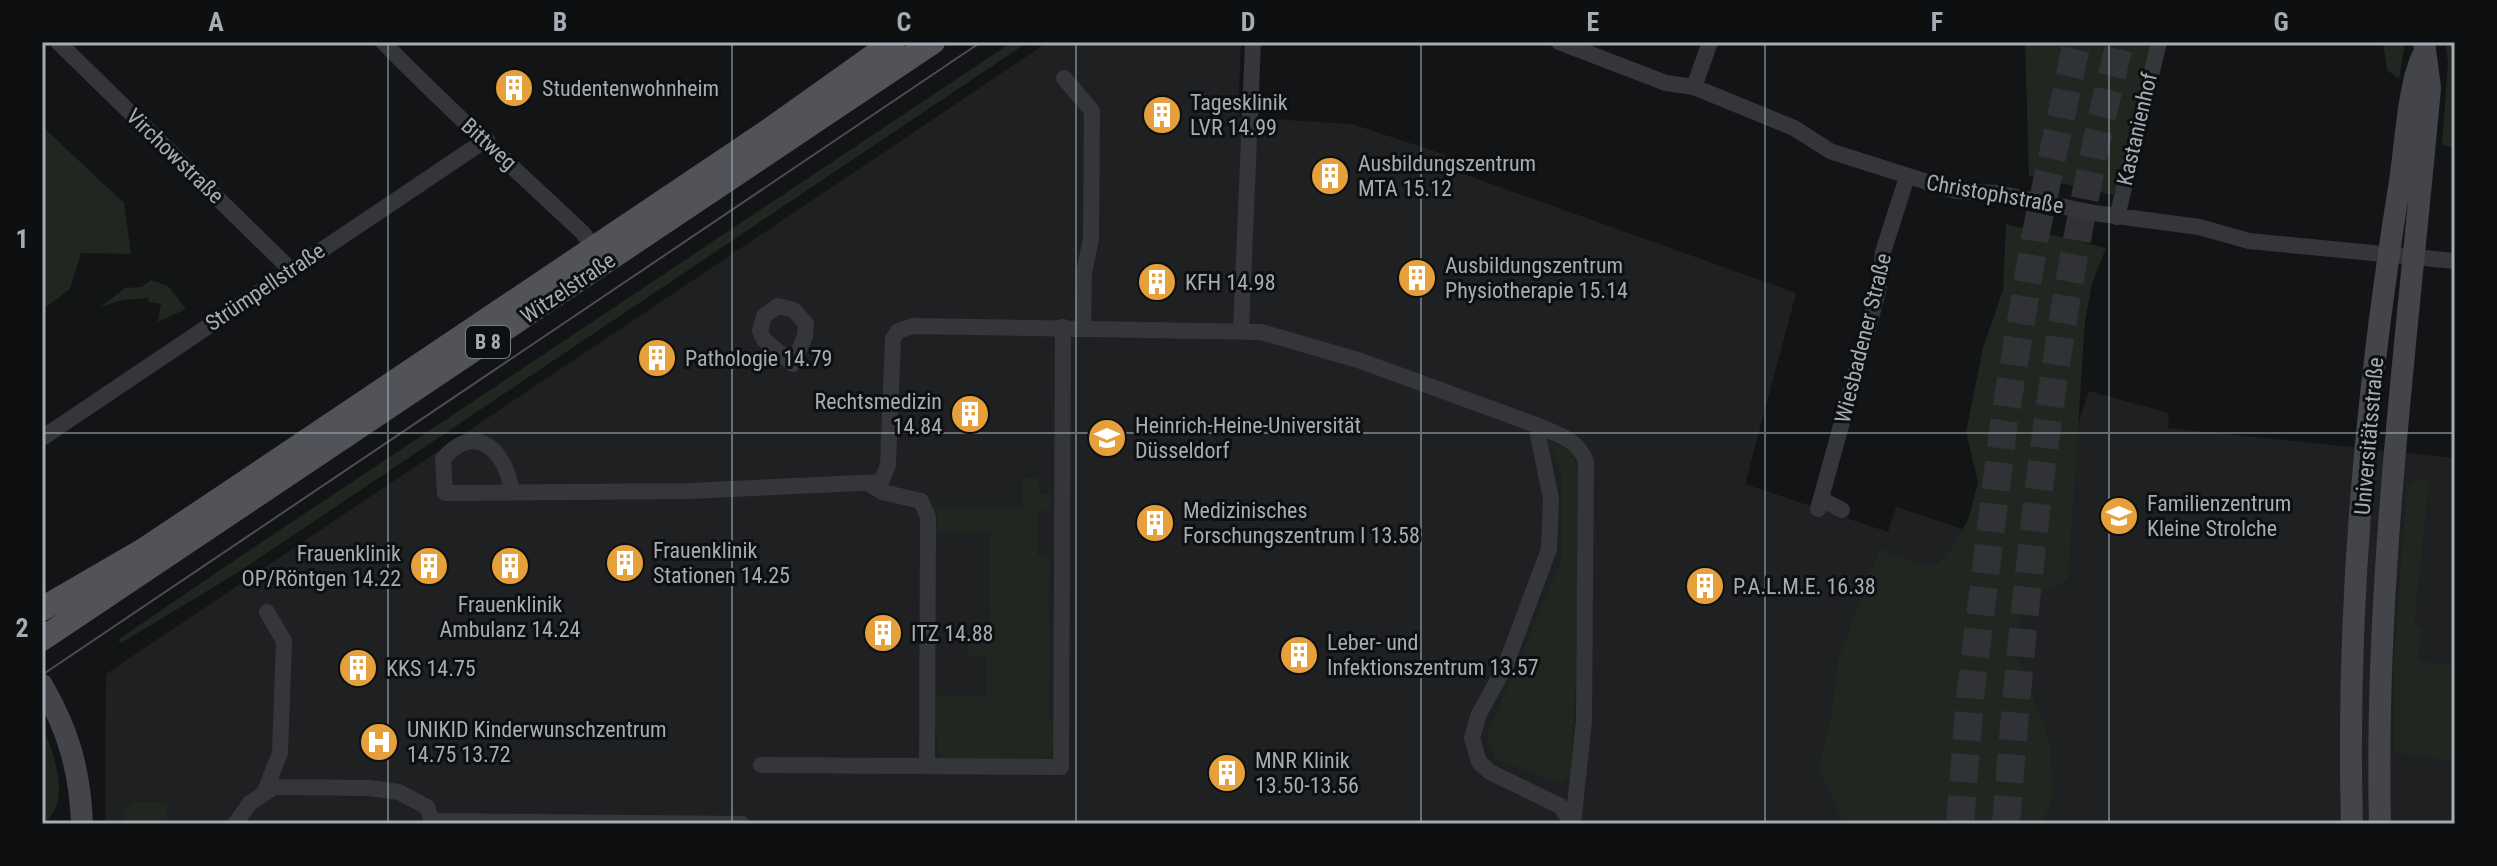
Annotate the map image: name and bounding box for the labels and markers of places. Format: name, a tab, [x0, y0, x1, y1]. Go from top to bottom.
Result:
building icon: Studentenwohnheim	[493, 67, 535, 109]
place label: Studentenwohnheim	[542, 76, 719, 101]
place label: Tagesklinik LVR 14.99	[1190, 90, 1288, 140]
building icon: Tagesklinik LVR 14.99	[1141, 94, 1183, 136]
place label: Ausbildungszentrum MTA 15.12	[1358, 151, 1536, 201]
building icon: Ausbildungszentrum MTA 15.12	[1309, 155, 1351, 197]
place label: Ausbildungszentrum Physiotherapie 15.14	[1445, 253, 1628, 303]
building icon: Ausbildungszentrum Physiotherapie 15.14	[1396, 257, 1438, 299]
building icon: KFH 14.98	[1136, 261, 1178, 303]
place label: KFH 14.98	[1185, 270, 1276, 295]
building icon: Pathologie 14.79	[636, 337, 678, 379]
place label: Pathologie 14.79	[685, 346, 832, 371]
place label: Rechtsmedizin 14.84	[814, 389, 942, 439]
building icon: Rechtsmedizin 14.84	[949, 393, 991, 435]
place label: Heinrich-Heine-Universität Düsseldorf	[1135, 413, 1361, 463]
school or university icon: Heinrich-Heine-Universität Düsseldorf	[1086, 417, 1128, 459]
place label: Familienzentrum Kleine Strolche	[2147, 491, 2291, 541]
school or university icon: Familienzentrum Kleine Strolche	[2098, 495, 2140, 537]
place label: Medizinisches Forschungszentrum I 13.58	[1183, 498, 1420, 548]
building icon: Medizinisches Forschungszentrum I 13.58	[1134, 502, 1176, 544]
place label: Frauenklinik Stationen 14.25	[653, 538, 790, 588]
place label: Frauenklinik OP/Röntgen 14.22	[241, 541, 401, 591]
building icon: Frauenklinik Stationen 14.25	[604, 542, 646, 584]
building icon: Frauenklinik OP/Röntgen 14.22	[408, 545, 450, 587]
building icon: Frauenklinik Ambulanz 14.24	[489, 545, 531, 587]
building icon: P.A.L.M.E. 16.38	[1684, 565, 1726, 607]
place label: P.A.L.M.E. 16.38	[1733, 574, 1876, 599]
place label: Frauenklinik Ambulanz 14.24	[440, 592, 581, 642]
building icon: ITZ 14.88	[862, 612, 904, 654]
place label: ITZ 14.88	[911, 621, 993, 646]
place label: Leber- und Infektionszentrum 13.57	[1327, 630, 1539, 680]
building icon: Leber- und Infektionszentrum 13.57	[1278, 634, 1320, 676]
building icon: KKS 14.75	[337, 647, 379, 689]
place label: KKS 14.75	[386, 656, 476, 681]
place label: UNIKID Kinderwunschzentrum 14.75 13.72	[407, 717, 667, 767]
hospital icon: UNIKID Kinderwunschzentrum 14.75 13.72	[358, 721, 400, 763]
place label: MNR Klinik 13.50-13.56	[1255, 748, 1359, 798]
building icon: MNR Klinik 13.50-13.56	[1206, 752, 1248, 794]

